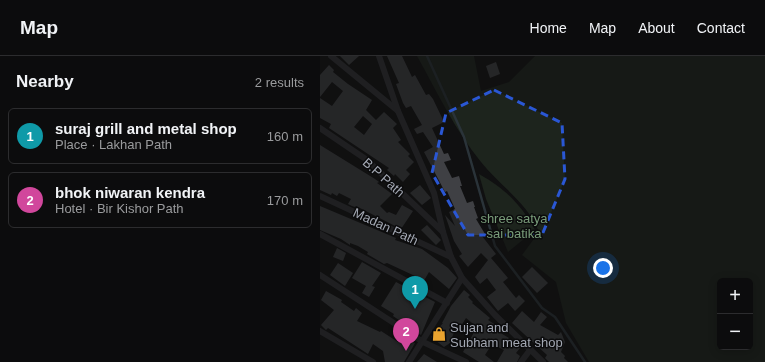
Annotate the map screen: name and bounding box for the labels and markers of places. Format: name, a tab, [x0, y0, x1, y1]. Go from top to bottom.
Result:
pin: 1	[402, 276, 428, 309]
pin: 2	[393, 318, 419, 351]
place label: Sujan and Subham meat shop	[450, 320, 563, 350]
shop icon: Sujan and Subham meat shop	[431, 326, 447, 342]

